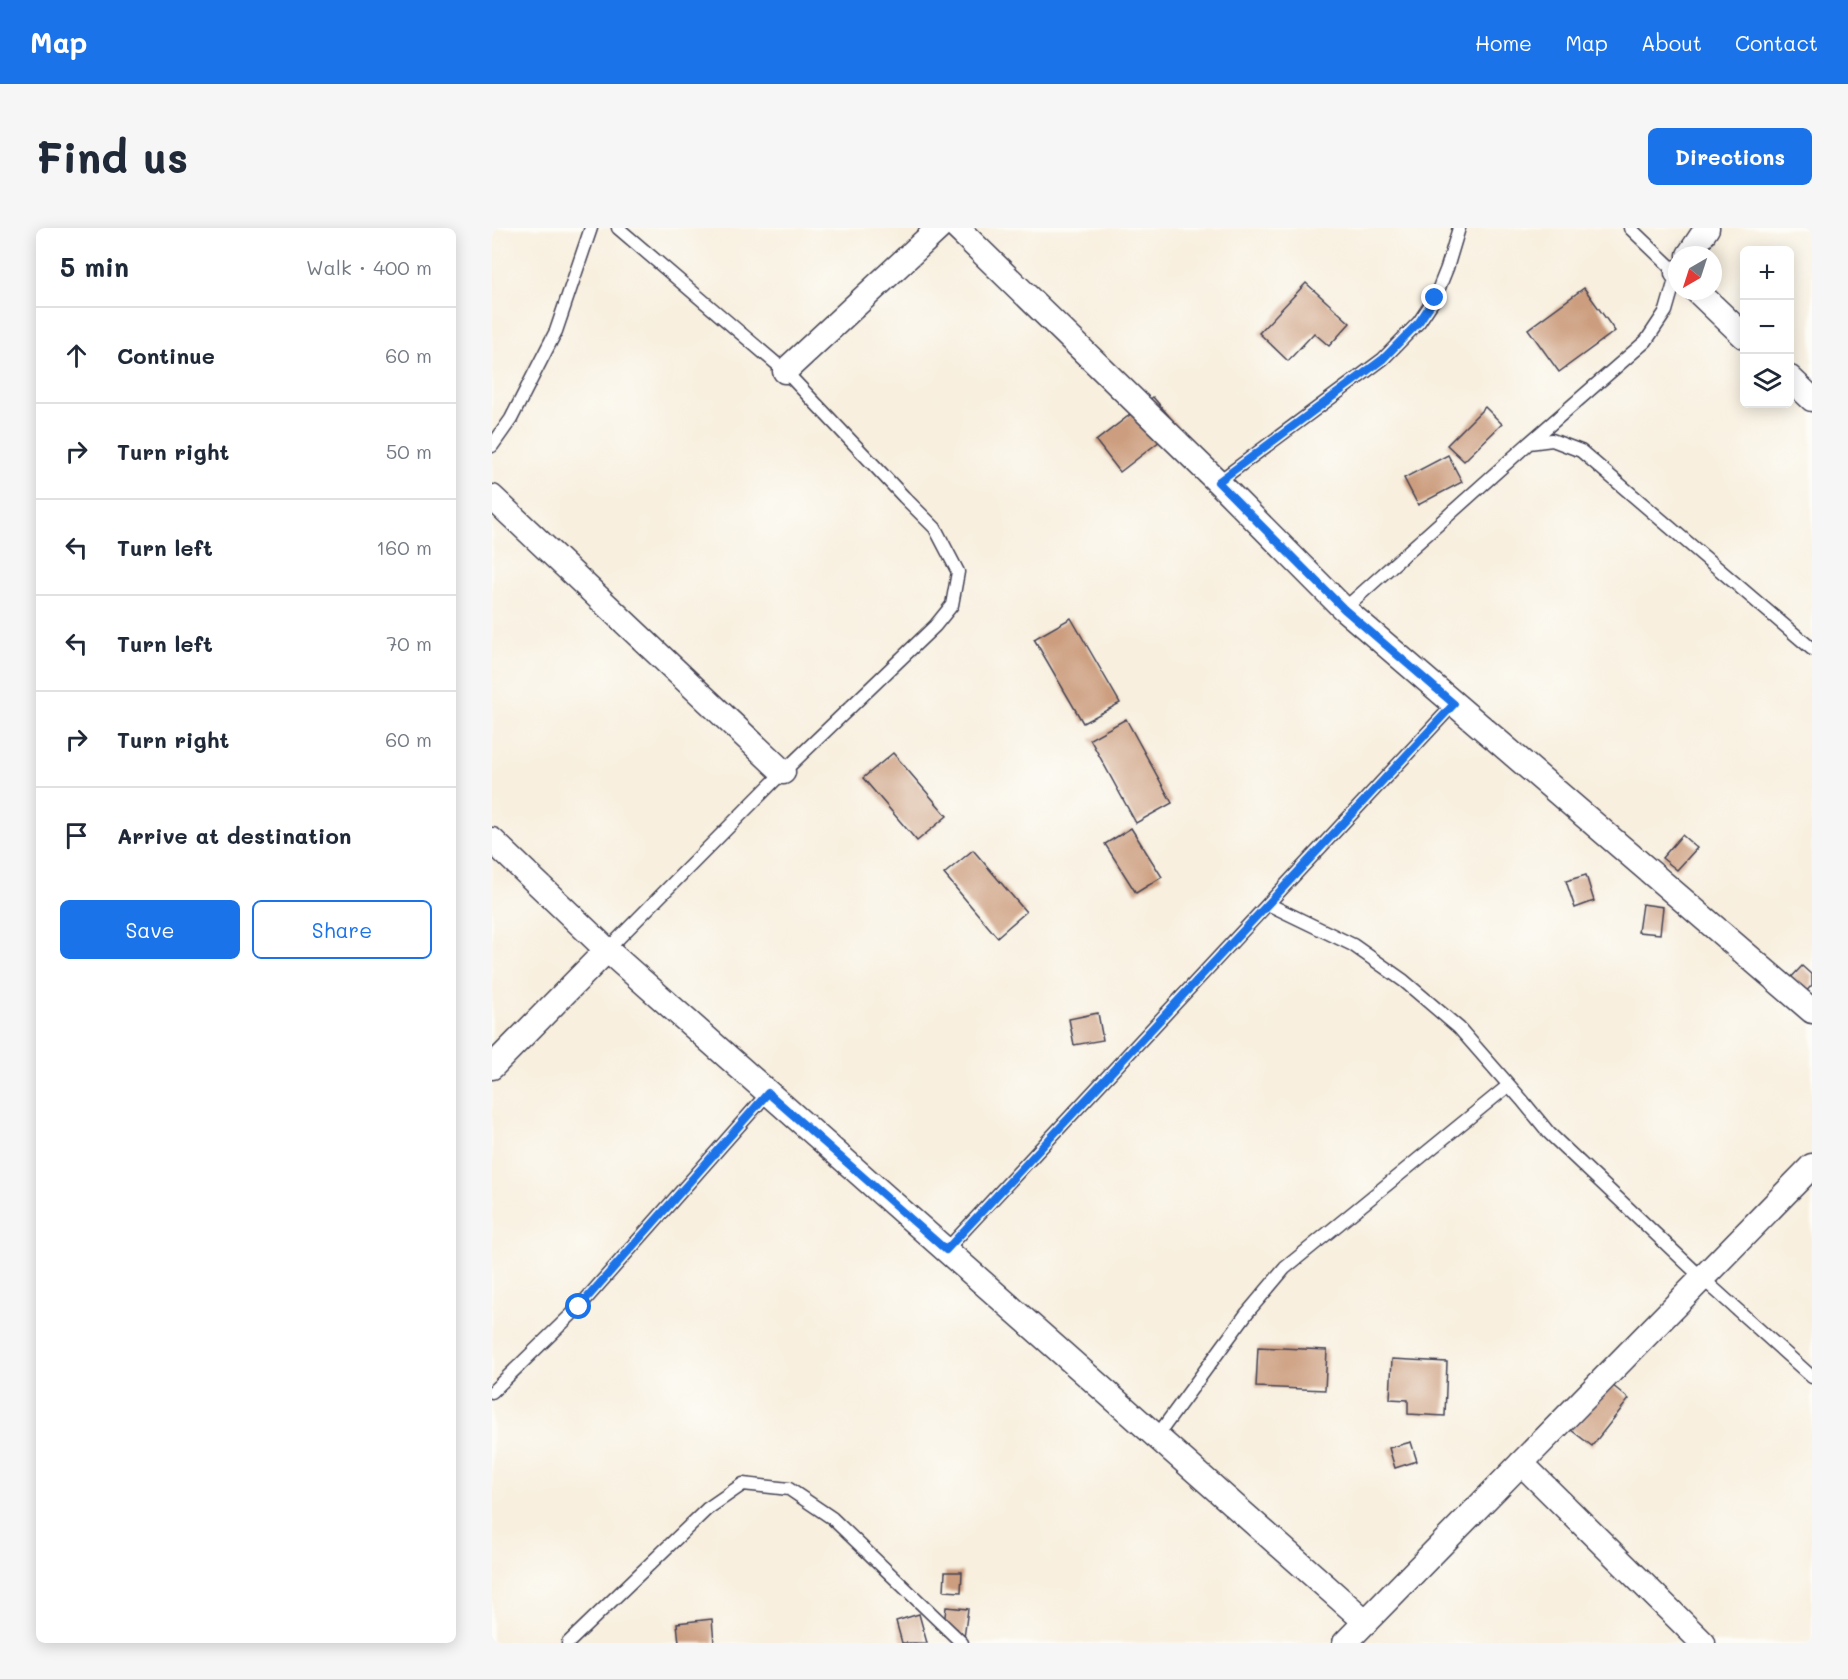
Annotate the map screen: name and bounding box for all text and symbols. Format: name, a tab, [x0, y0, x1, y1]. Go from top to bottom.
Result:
text: Map	[30, 24, 87, 60]
text: Home	[1475, 29, 1532, 56]
text: Map	[1565, 29, 1608, 56]
text: About	[1641, 29, 1702, 56]
text: Contact	[1735, 29, 1818, 56]
button: Directions	[1648, 128, 1812, 185]
text: Find us	[36, 129, 188, 184]
north arrow	[1668, 246, 1722, 300]
map controls	[1740, 246, 1794, 408]
button: +	[1740, 246, 1794, 300]
text: 5 min	[60, 250, 129, 284]
text: Walk · 400 m	[306, 254, 432, 280]
route end	[1421, 284, 1447, 310]
button: −	[1740, 300, 1794, 354]
icon: ahead	[60, 339, 93, 372]
text: Continue	[117, 341, 215, 370]
text: 60 m	[385, 342, 432, 368]
button: layers	[1740, 354, 1794, 408]
icon: right	[60, 435, 93, 468]
text: Turn right	[117, 437, 229, 466]
text: 50 m	[386, 438, 432, 464]
icon: left	[60, 531, 93, 564]
text: Turn left	[117, 533, 213, 562]
text: 160 m	[376, 534, 432, 560]
icon: left	[60, 627, 93, 660]
text: Turn left	[117, 629, 213, 658]
text: 70 m	[386, 630, 432, 656]
icon: right	[60, 723, 93, 756]
text: Turn right	[117, 725, 229, 754]
text: 60 m	[385, 726, 432, 752]
icon: arrive	[60, 819, 93, 852]
text: Arrive at destination	[117, 821, 352, 850]
button: Save	[60, 900, 240, 959]
button: Share	[252, 900, 432, 959]
route start	[565, 1293, 591, 1319]

